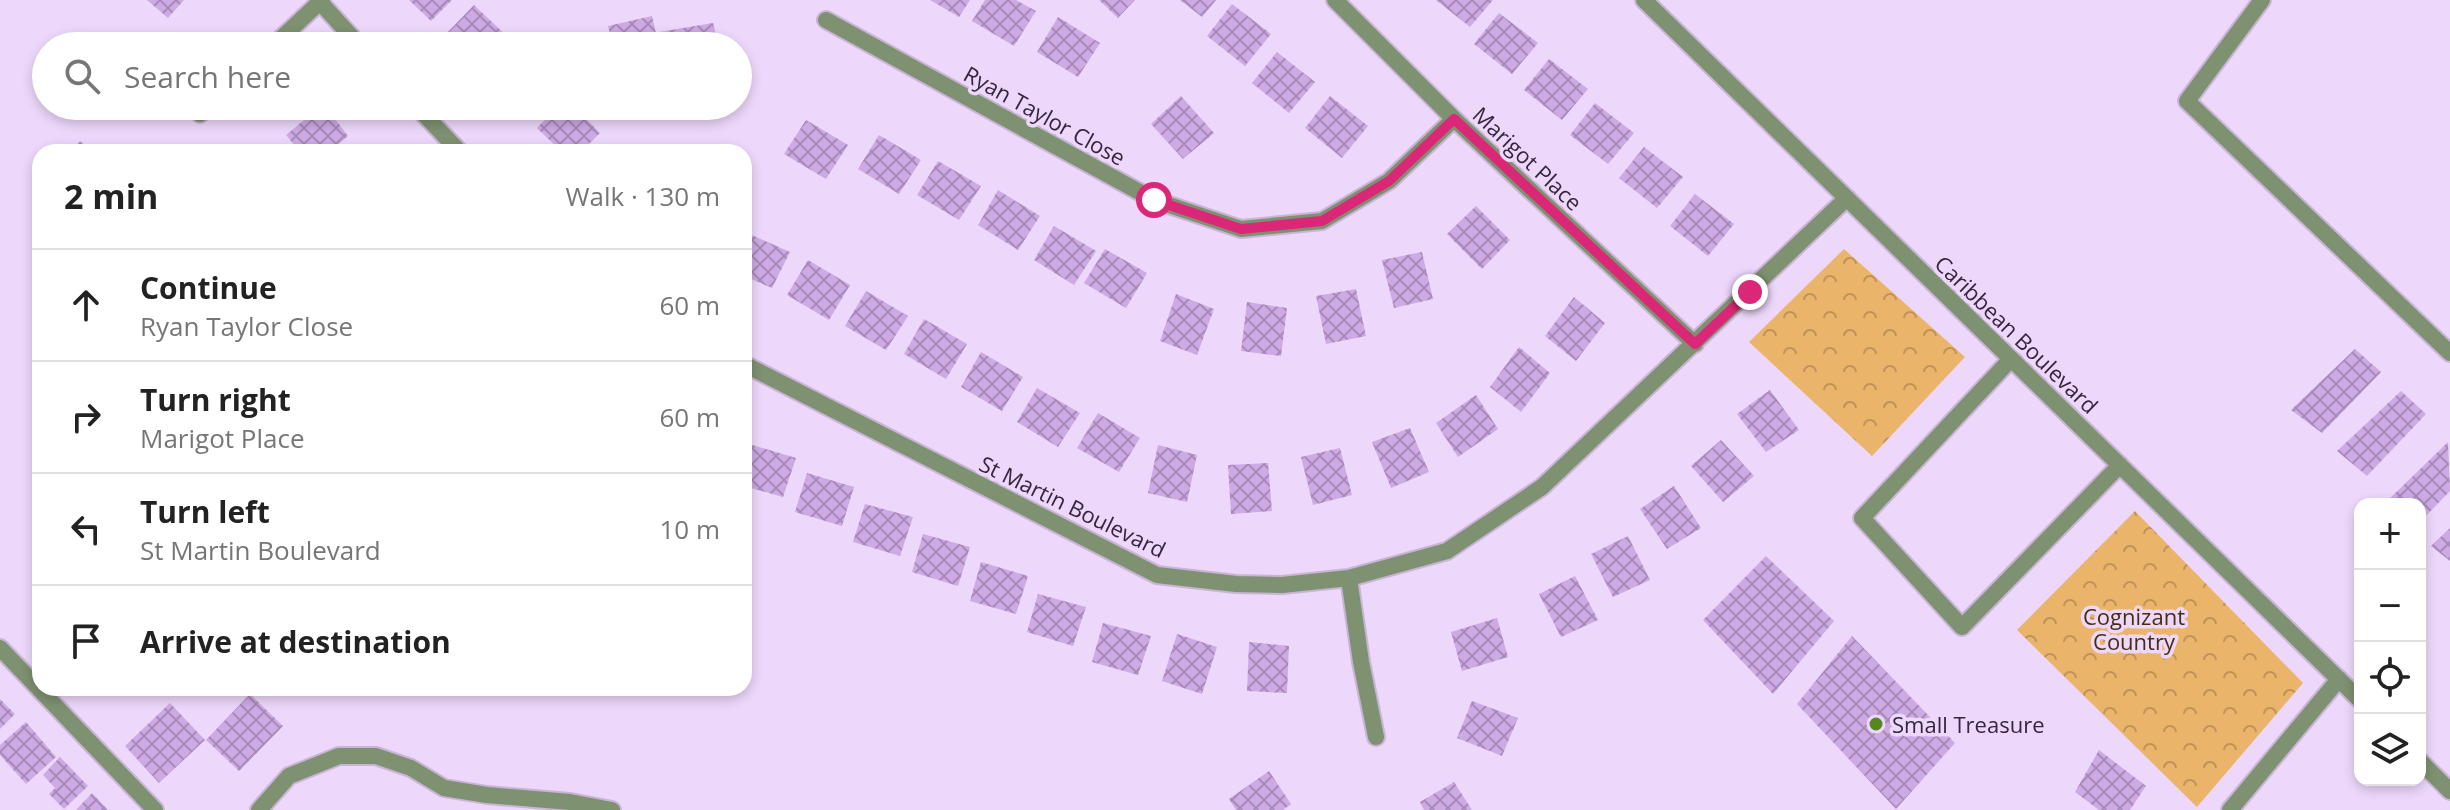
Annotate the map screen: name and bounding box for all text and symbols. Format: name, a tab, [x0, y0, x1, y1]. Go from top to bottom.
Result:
search box	[32, 32, 752, 120]
icon: search	[60, 54, 104, 98]
text: Search here	[124, 56, 291, 97]
street label: Ryan Taylor Close	[959, 58, 1131, 172]
street label: Marigot Place	[1467, 100, 1589, 216]
text: 2 min	[64, 173, 158, 219]
text: Walk · 130 m	[566, 178, 720, 214]
route start	[1136, 182, 1172, 218]
street label: Caribbean Boulevard	[1929, 248, 2105, 420]
text: Continue	[140, 267, 277, 308]
route end	[1732, 274, 1768, 310]
icon: ahead	[64, 283, 108, 327]
text: 60 m	[659, 287, 720, 323]
text: Ryan Taylor Close	[140, 308, 353, 344]
text: Turn right	[140, 379, 291, 420]
icon: right	[64, 395, 108, 439]
text: 60 m	[659, 399, 720, 435]
text: Marigot Place	[140, 420, 305, 456]
street label: St Martin Boulevard	[975, 448, 1171, 564]
text: Turn left	[140, 491, 270, 532]
map controls	[2354, 498, 2426, 786]
button: +	[2354, 498, 2426, 570]
icon: left	[64, 507, 108, 551]
text: 10 m	[659, 511, 720, 547]
text: St Martin Boulevard	[140, 532, 381, 568]
button: −	[2354, 570, 2426, 642]
park label: Cognizant Country	[2083, 601, 2185, 656]
icon: arrive	[64, 619, 108, 663]
text: Arrive at destination	[140, 621, 451, 662]
button: locate	[2354, 642, 2426, 714]
place label: Small Treasure	[1892, 709, 2045, 739]
button: layers	[2354, 714, 2426, 786]
marker: Small Treasure	[1867, 715, 1885, 733]

